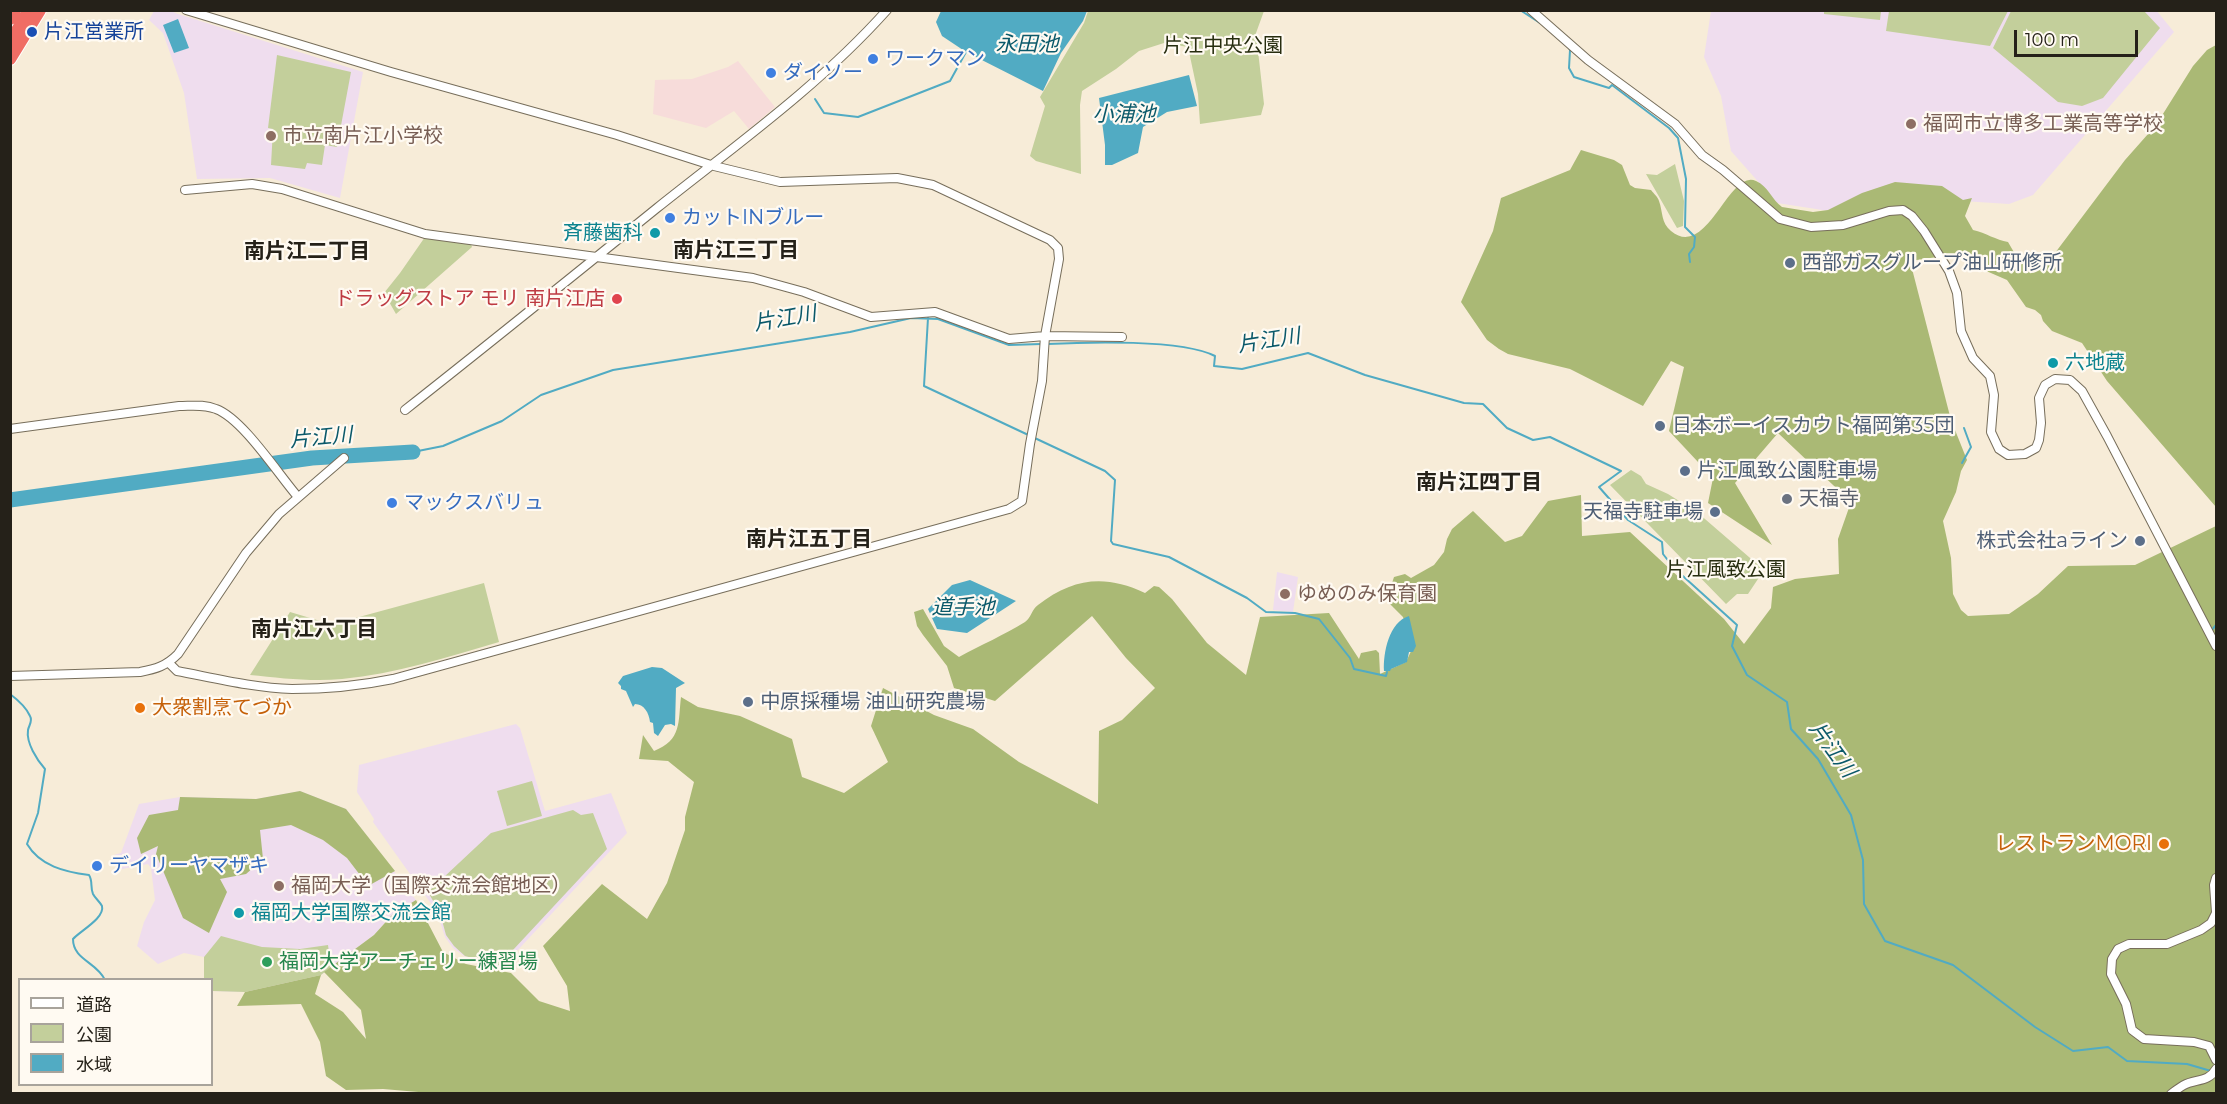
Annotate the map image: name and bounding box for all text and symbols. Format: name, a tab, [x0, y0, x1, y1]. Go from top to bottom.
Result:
scale bar	[2017, 18, 2142, 56]
place label: 片江営業所	[44, 20, 144, 44]
marker: 片江営業所	[25, 25, 39, 39]
text: 100 m	[2025, 29, 2079, 51]
water label: 永田池	[996, 32, 1058, 58]
park label: 片江中央公園	[1163, 34, 1283, 58]
place label: ワークマン	[885, 47, 985, 71]
marker: ワークマン	[866, 52, 880, 66]
place label: ダイソー	[783, 61, 863, 85]
marker: ダイソー	[764, 66, 778, 80]
water label: 小浦池	[1093, 102, 1155, 128]
place label: 福岡市立博多工業高等学校	[1923, 112, 2163, 136]
marker: 福岡市立博多工業高等学校	[1904, 117, 1918, 131]
place label: 市立南片江小学校	[283, 124, 443, 148]
marker: 市立南片江小学校	[264, 129, 278, 143]
place label: カットINブルー	[682, 206, 824, 230]
marker: カットINブルー	[663, 211, 677, 225]
place label: 斉藤歯科	[563, 221, 643, 245]
marker: 斉藤歯科	[648, 226, 662, 240]
district label: 南片江三丁目	[673, 238, 799, 264]
district label: 南片江二丁目	[244, 239, 370, 265]
place label: 西部ガスグループ油山研修所	[1802, 251, 2062, 275]
marker: 西部ガスグループ油山研修所	[1783, 256, 1797, 270]
place label: ドラッグストア モリ 南片江店	[335, 287, 605, 311]
marker: ドラッグストア モリ 南片江店	[610, 292, 624, 306]
water label: 片江川	[752, 301, 818, 337]
water label: 片江川	[1236, 324, 1302, 358]
place label: 六地蔵	[2065, 351, 2125, 375]
marker: 六地蔵	[2046, 356, 2060, 370]
place label: 日本ボーイスカウト福岡第35団	[1672, 414, 1954, 438]
marker: 日本ボーイスカウト福岡第35団	[1653, 419, 1667, 433]
water label: 片江川	[289, 423, 353, 453]
place label: 片江風致公園駐車場	[1697, 459, 1877, 483]
marker: 片江風致公園駐車場	[1678, 464, 1692, 478]
district label: 南片江四丁目	[1416, 470, 1542, 496]
place label: 天福寺	[1799, 487, 1859, 511]
place label: マックスバリュ	[404, 491, 544, 515]
marker: 天福寺	[1780, 492, 1794, 506]
marker: マックスバリュ	[385, 496, 399, 510]
place label: 天福寺駐車場	[1583, 500, 1703, 524]
marker: 天福寺駐車場	[1708, 505, 1722, 519]
district label: 南片江五丁目	[746, 527, 872, 553]
place label: 株式会社aライン	[1976, 529, 2128, 553]
marker: 株式会社aライン	[2133, 534, 2147, 548]
park label: 片江風致公園	[1666, 558, 1786, 582]
place label: ゆめのみ保育園	[1297, 582, 1437, 606]
marker: ゆめのみ保育園	[1278, 587, 1292, 601]
water label: 道手池	[932, 595, 994, 621]
district label: 南片江六丁目	[251, 617, 377, 643]
place label: 中原採種場 油山研究農場	[760, 690, 985, 714]
marker: 中原採種場 油山研究農場	[741, 695, 755, 709]
place label: 大衆割烹てづか	[152, 696, 292, 720]
marker: 大衆割烹てづか	[133, 701, 147, 715]
water label: 片江川	[1803, 717, 1861, 783]
place label: レストランMORI	[1996, 832, 2152, 856]
marker: レストランMORI	[2157, 837, 2171, 851]
place label: デイリーヤマザキ	[109, 854, 269, 878]
marker: デイリーヤマザキ	[90, 859, 104, 873]
place label: 福岡大学（国際交流会館地区）	[291, 874, 571, 898]
marker: 福岡大学（国際交流会館地区）	[272, 879, 286, 893]
place label: 福岡大学国際交流会館	[251, 901, 451, 925]
marker: 福岡大学国際交流会館	[232, 906, 246, 920]
place label: 福岡大学アーチェリー練習場	[279, 950, 538, 974]
marker: 福岡大学アーチェリー練習場	[260, 955, 274, 969]
legend	[18, 978, 213, 1086]
text: 道路	[76, 994, 112, 1016]
text: 公園	[76, 1024, 112, 1046]
text: 水域	[76, 1054, 112, 1076]

